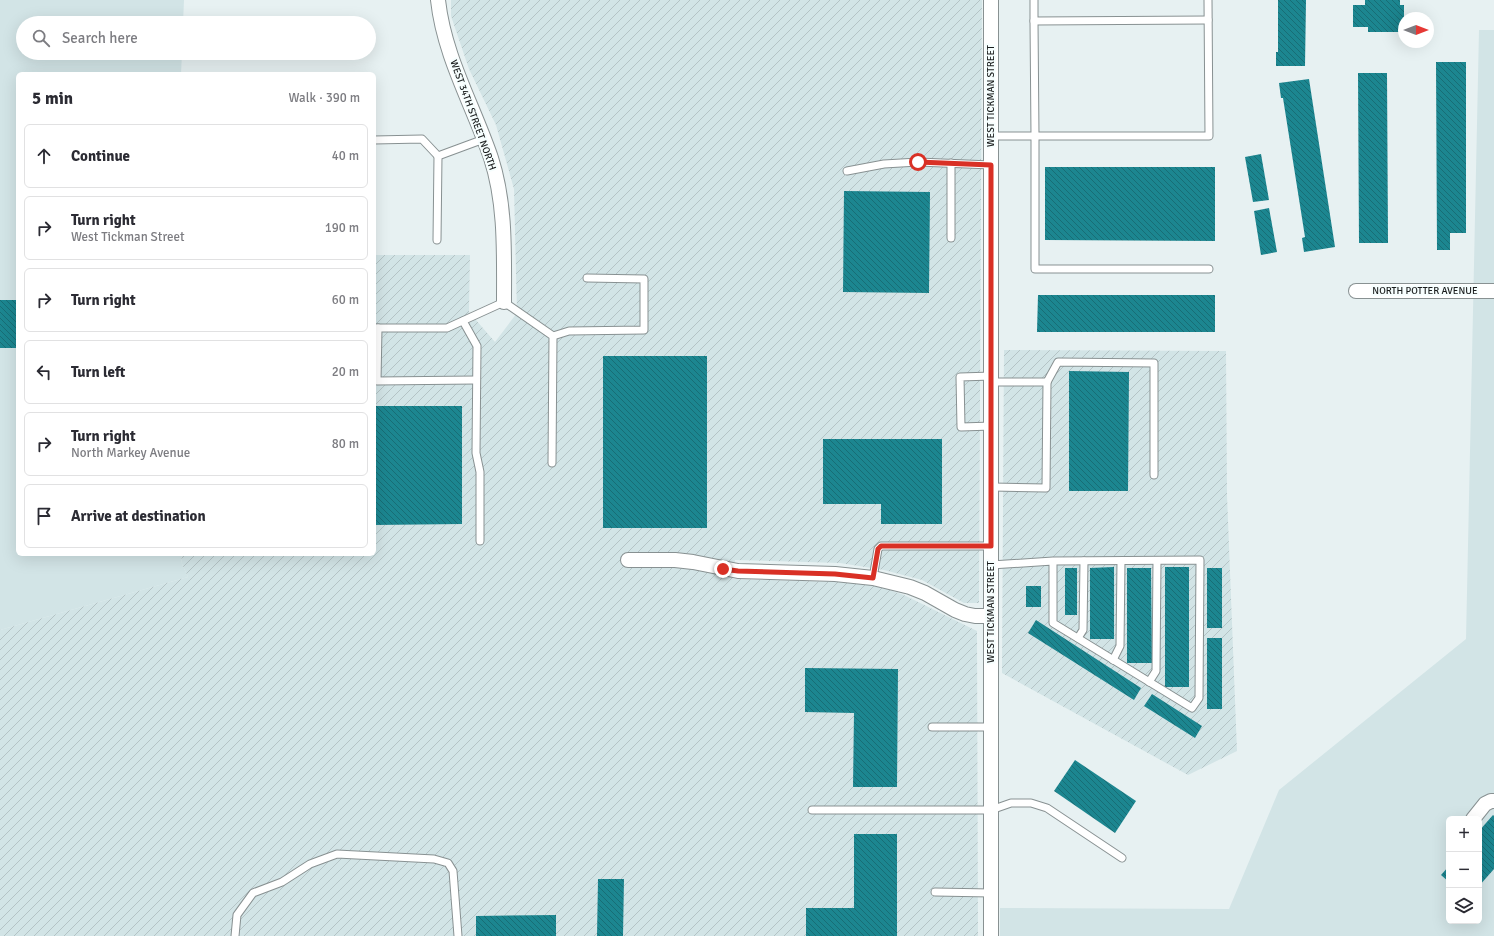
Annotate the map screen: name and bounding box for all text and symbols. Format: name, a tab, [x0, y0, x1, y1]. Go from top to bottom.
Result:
north arrow	[1398, 12, 1434, 48]
search box	[16, 16, 376, 60]
icon: search	[30, 27, 52, 49]
text: Search here	[62, 29, 138, 47]
street label: WEST TICKMAN STREET	[985, 45, 997, 147]
street label: WEST 34TH STREET NORTH	[447, 58, 499, 172]
text: 5 min	[32, 88, 73, 109]
text: Walk · 390 m	[289, 90, 360, 106]
icon: ahead	[33, 145, 55, 167]
text: Continue	[71, 147, 130, 165]
text: 40 m	[332, 148, 359, 164]
route start	[909, 153, 927, 171]
text: Turn right	[71, 211, 136, 229]
icon: right	[33, 217, 55, 239]
text: 190 m	[325, 220, 359, 236]
text: West Tickman Street	[71, 229, 185, 245]
street label: NORTH POTTER AVENUE	[1372, 285, 1478, 297]
icon: right	[33, 289, 55, 311]
text: Turn right	[71, 291, 136, 309]
text: 60 m	[332, 292, 359, 308]
icon: left	[33, 361, 55, 383]
text: Turn left	[71, 363, 125, 381]
text: 20 m	[332, 364, 359, 380]
text: Turn right	[71, 427, 136, 445]
icon: right	[33, 433, 55, 455]
text: 80 m	[332, 436, 359, 452]
text: North Markey Avenue	[71, 445, 190, 461]
icon: arrive	[33, 505, 55, 527]
text: Arrive at destination	[71, 507, 206, 525]
route end	[714, 560, 732, 578]
street label: WEST TICKMAN STREET	[985, 561, 997, 663]
map controls	[1446, 816, 1482, 924]
button: +	[1446, 816, 1482, 852]
button: −	[1446, 852, 1482, 888]
button: layers	[1446, 888, 1482, 924]

